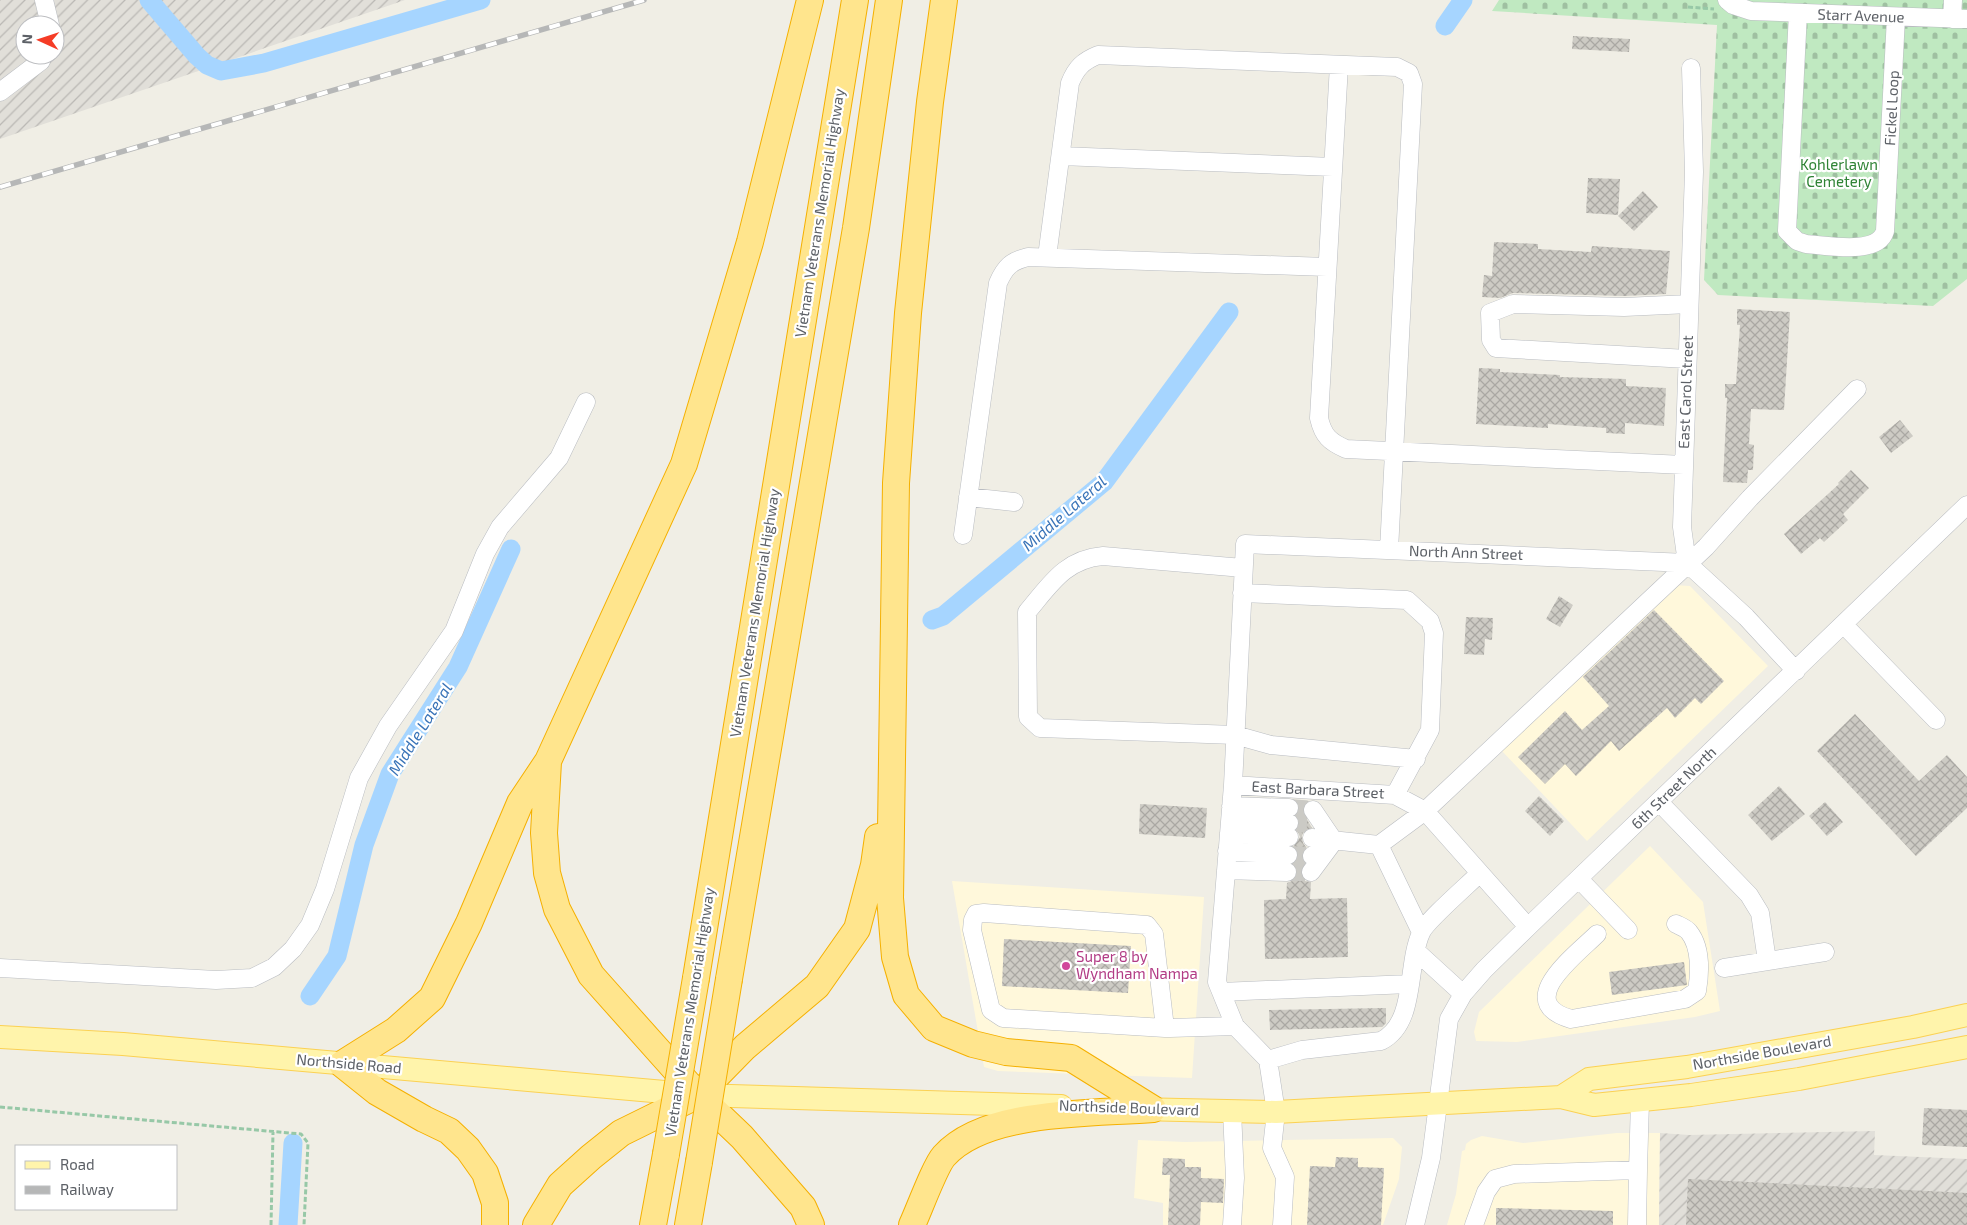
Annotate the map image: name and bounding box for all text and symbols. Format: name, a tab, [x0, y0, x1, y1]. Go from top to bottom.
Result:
street label: Starr Avenue	[1817, 4, 1905, 26]
north arrow	[15, 15, 65, 65]
text: N	[18, 34, 35, 45]
street label: Fickel Loop	[1880, 70, 1902, 146]
street label: Vietnam Veterans Memorial Highway	[790, 87, 848, 339]
park label: Kohlerlawn Cemetery	[1800, 155, 1878, 190]
street label: East Carol Street	[1674, 335, 1696, 449]
water label: Middle Lateral	[1018, 471, 1110, 554]
street label: Vietnam Veterans Memorial Highway	[725, 487, 783, 739]
street label: North Ann Street	[1409, 541, 1524, 563]
water label: Middle Lateral	[384, 679, 455, 778]
street label: 6th Street North	[1627, 742, 1719, 832]
street label: East Barbara Street	[1251, 777, 1385, 801]
street label: Vietnam Veterans Memorial Highway	[660, 886, 718, 1138]
place label: Super 8 by Wyndham Nampa	[1076, 947, 1198, 982]
marker: Super 8 by Wyndham Nampa	[1060, 960, 1072, 972]
street label: Northside Boulevard	[1691, 1031, 1832, 1073]
street label: Northside Road	[296, 1049, 402, 1077]
street label: Northside Boulevard	[1059, 1096, 1199, 1118]
legend	[15, 1145, 178, 1210]
text: Road	[60, 1155, 95, 1173]
text: Railway	[60, 1180, 114, 1198]

